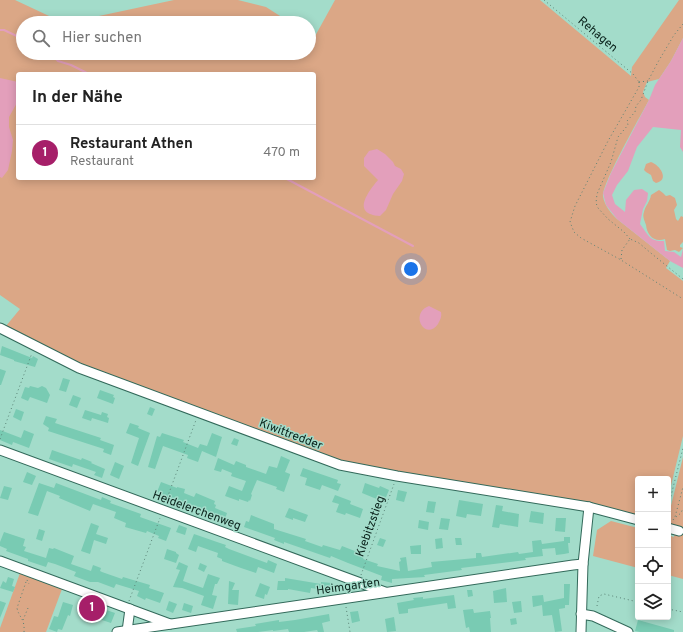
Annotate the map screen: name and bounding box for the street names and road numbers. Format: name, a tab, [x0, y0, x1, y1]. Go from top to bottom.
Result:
street label: Rehagen	[574, 13, 621, 56]
street label: Kiwittredder	[257, 415, 325, 454]
street label: Heidelerchenweg	[150, 487, 243, 534]
street label: Kiebitzstieg	[352, 494, 389, 559]
street label: Heimgarten	[315, 575, 381, 599]

